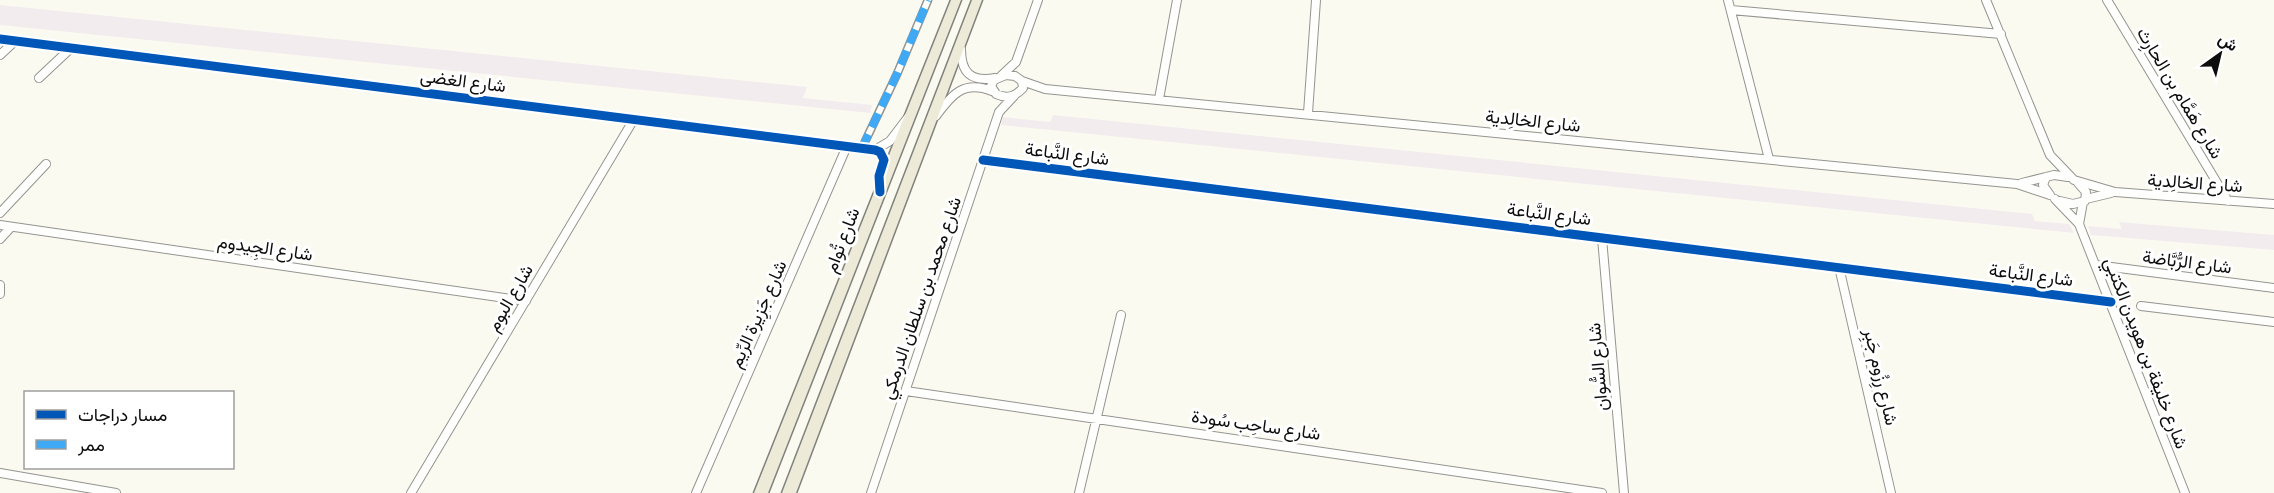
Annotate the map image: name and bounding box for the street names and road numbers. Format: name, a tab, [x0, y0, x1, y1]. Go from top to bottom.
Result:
street label: شارع هَمَّام بن الحارِث	[2132, 23, 2228, 163]
street label: شارع الغضى	[419, 66, 507, 98]
street label: شارع الخالِدية	[1484, 106, 1582, 138]
street label: شارع النَّباعة	[1024, 138, 1110, 171]
street label: شارع الخالِدية	[2146, 170, 2243, 198]
street label: شارع محمد بن سلطان الدرمكي	[877, 194, 970, 404]
street label: شارع النَّباعة	[1506, 198, 1592, 231]
street label: شارع تُوام	[820, 205, 865, 276]
street label: شارع الجِيدوم	[216, 231, 314, 268]
street label: شارع الرُّبَّاضة	[2141, 247, 2233, 279]
street label: شارع خليفة بن هويدن الكتبي	[2096, 255, 2192, 453]
street label: شارع جَزِيرة الرِّيم	[725, 257, 794, 373]
street label: شارع النَّباعة	[1988, 259, 2074, 292]
street label: شارع البوم	[483, 261, 539, 336]
street label: شارع السُّوان	[1584, 322, 1614, 412]
street label: شارع رِزُوم جَبِر	[1856, 326, 1902, 428]
street label: شارع ساحِب سُودة	[1190, 406, 1322, 446]

